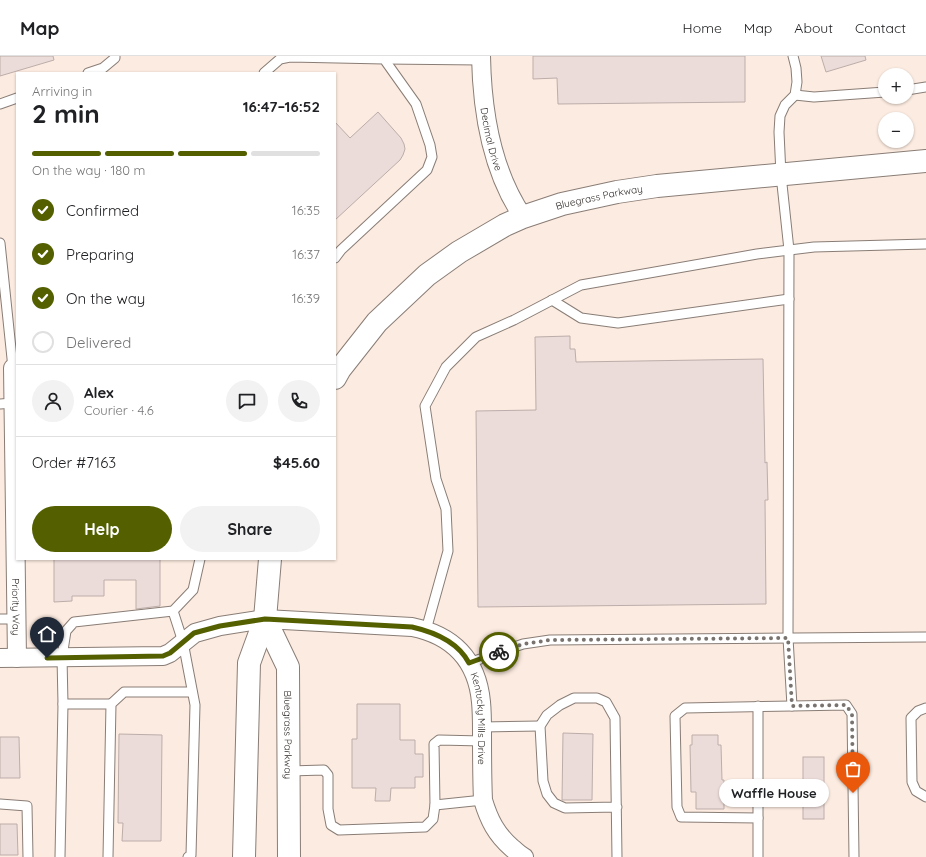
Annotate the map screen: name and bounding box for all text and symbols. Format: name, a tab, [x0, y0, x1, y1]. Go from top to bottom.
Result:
text: Map	[20, 16, 59, 40]
text: Home	[683, 19, 722, 37]
text: Map	[744, 19, 772, 37]
text: About	[794, 19, 833, 37]
text: Contact	[855, 19, 906, 37]
map controls	[878, 68, 914, 148]
button: +	[878, 68, 914, 104]
text: Arriving in	[32, 83, 92, 99]
text: 2 min	[32, 97, 100, 130]
text: 16:47–16:52	[243, 97, 320, 116]
street label: Decimal Drive	[478, 107, 506, 173]
button: −	[878, 112, 914, 148]
text: On the way · 180 m	[32, 162, 145, 178]
street label: Bluegrass Parkway	[554, 182, 643, 212]
icon: check	[32, 199, 54, 221]
text: Confirmed	[66, 201, 139, 220]
text: 16:35	[292, 202, 320, 218]
icon: check	[32, 243, 54, 265]
text: Preparing	[66, 245, 134, 264]
text: 16:37	[292, 246, 320, 262]
icon: check	[32, 287, 54, 309]
text: On the way	[66, 289, 145, 308]
text: 16:39	[292, 290, 320, 306]
text: Delivered	[66, 333, 131, 352]
button: person	[32, 380, 74, 422]
button: chat	[226, 380, 268, 422]
button: phone	[278, 380, 320, 422]
text: Alex	[84, 383, 114, 402]
text: Courier · 4.6	[84, 402, 154, 418]
text: Order #7163	[32, 453, 116, 472]
text: $45.60	[273, 453, 320, 472]
button: Help	[32, 506, 172, 552]
button: Share	[180, 506, 320, 552]
street label: Priority Way	[9, 578, 23, 636]
pin	[30, 617, 64, 658]
icon: home	[36, 623, 58, 645]
courier	[479, 632, 519, 672]
icon: bike	[488, 641, 510, 663]
street label: Kentucky Mills Drive	[468, 670, 489, 765]
street label: Bluegrass Parkway	[282, 690, 295, 779]
pin	[836, 752, 870, 793]
icon: bag	[842, 758, 864, 780]
callout: Waffle House	[719, 779, 829, 807]
text: Waffle House	[731, 785, 817, 801]

